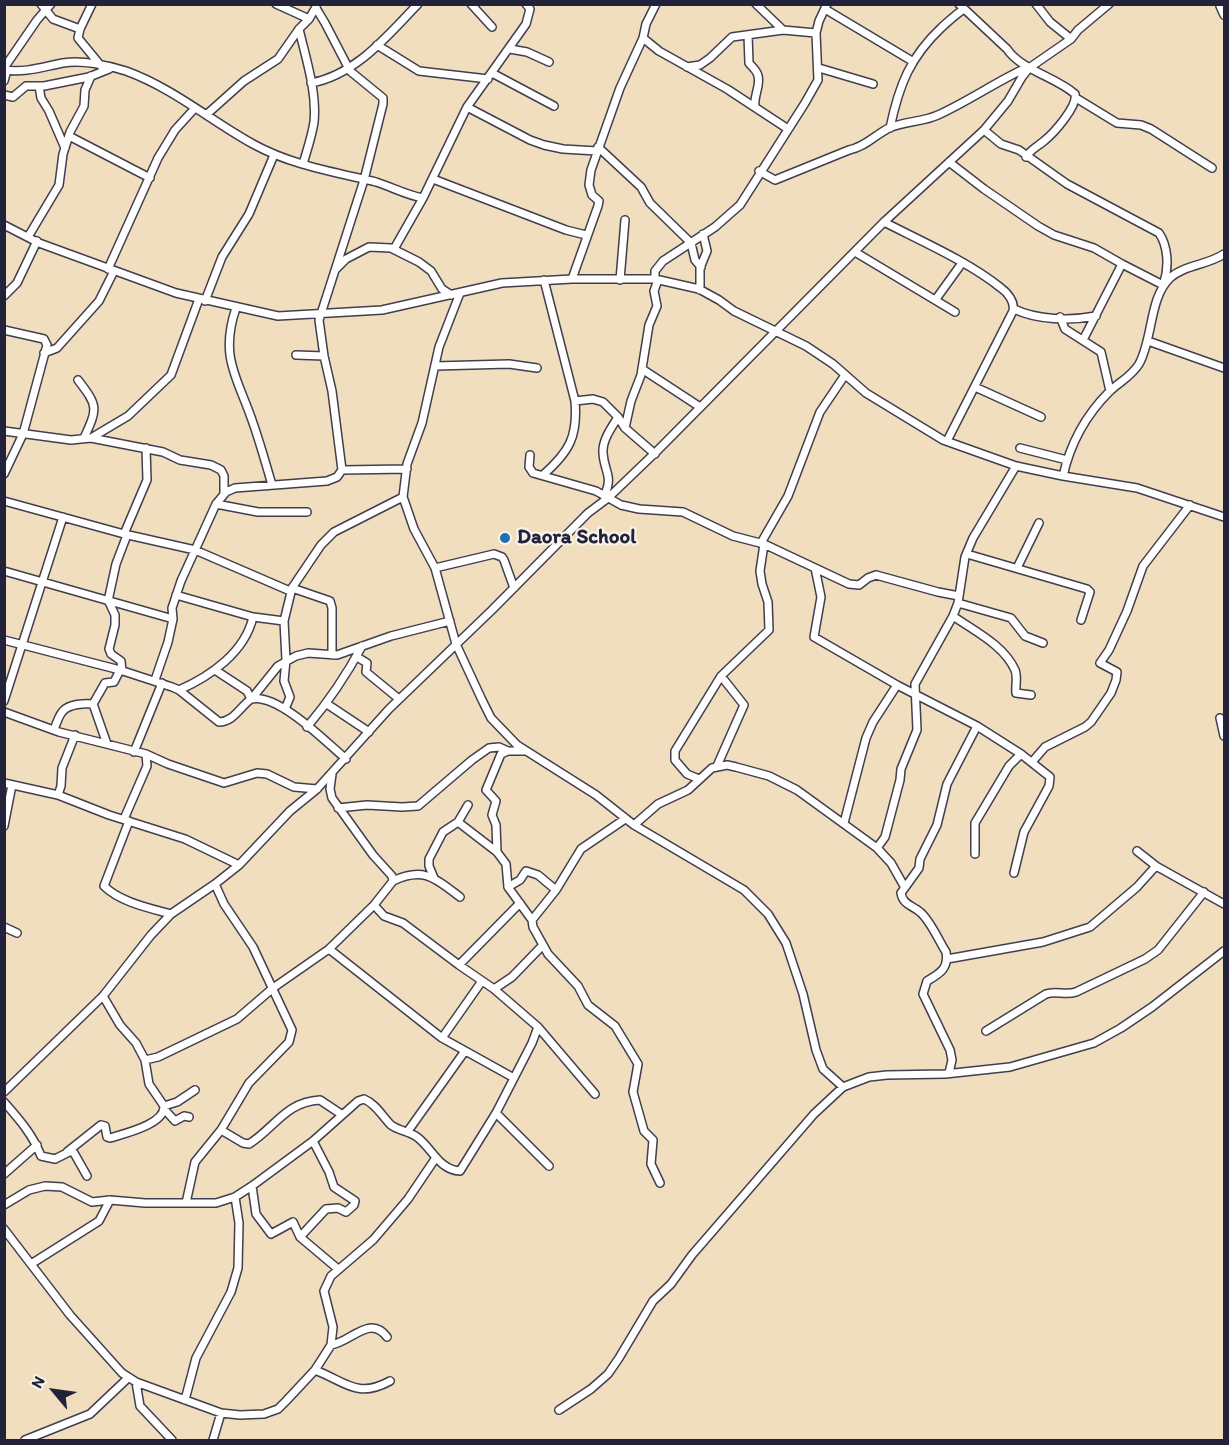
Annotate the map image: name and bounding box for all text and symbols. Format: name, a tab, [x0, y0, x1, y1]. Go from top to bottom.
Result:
place label: Daora School	[517, 525, 636, 551]
marker: Daora School	[498, 531, 512, 545]
north arrow	[24, 1361, 84, 1421]
text: N	[27, 1373, 49, 1391]

